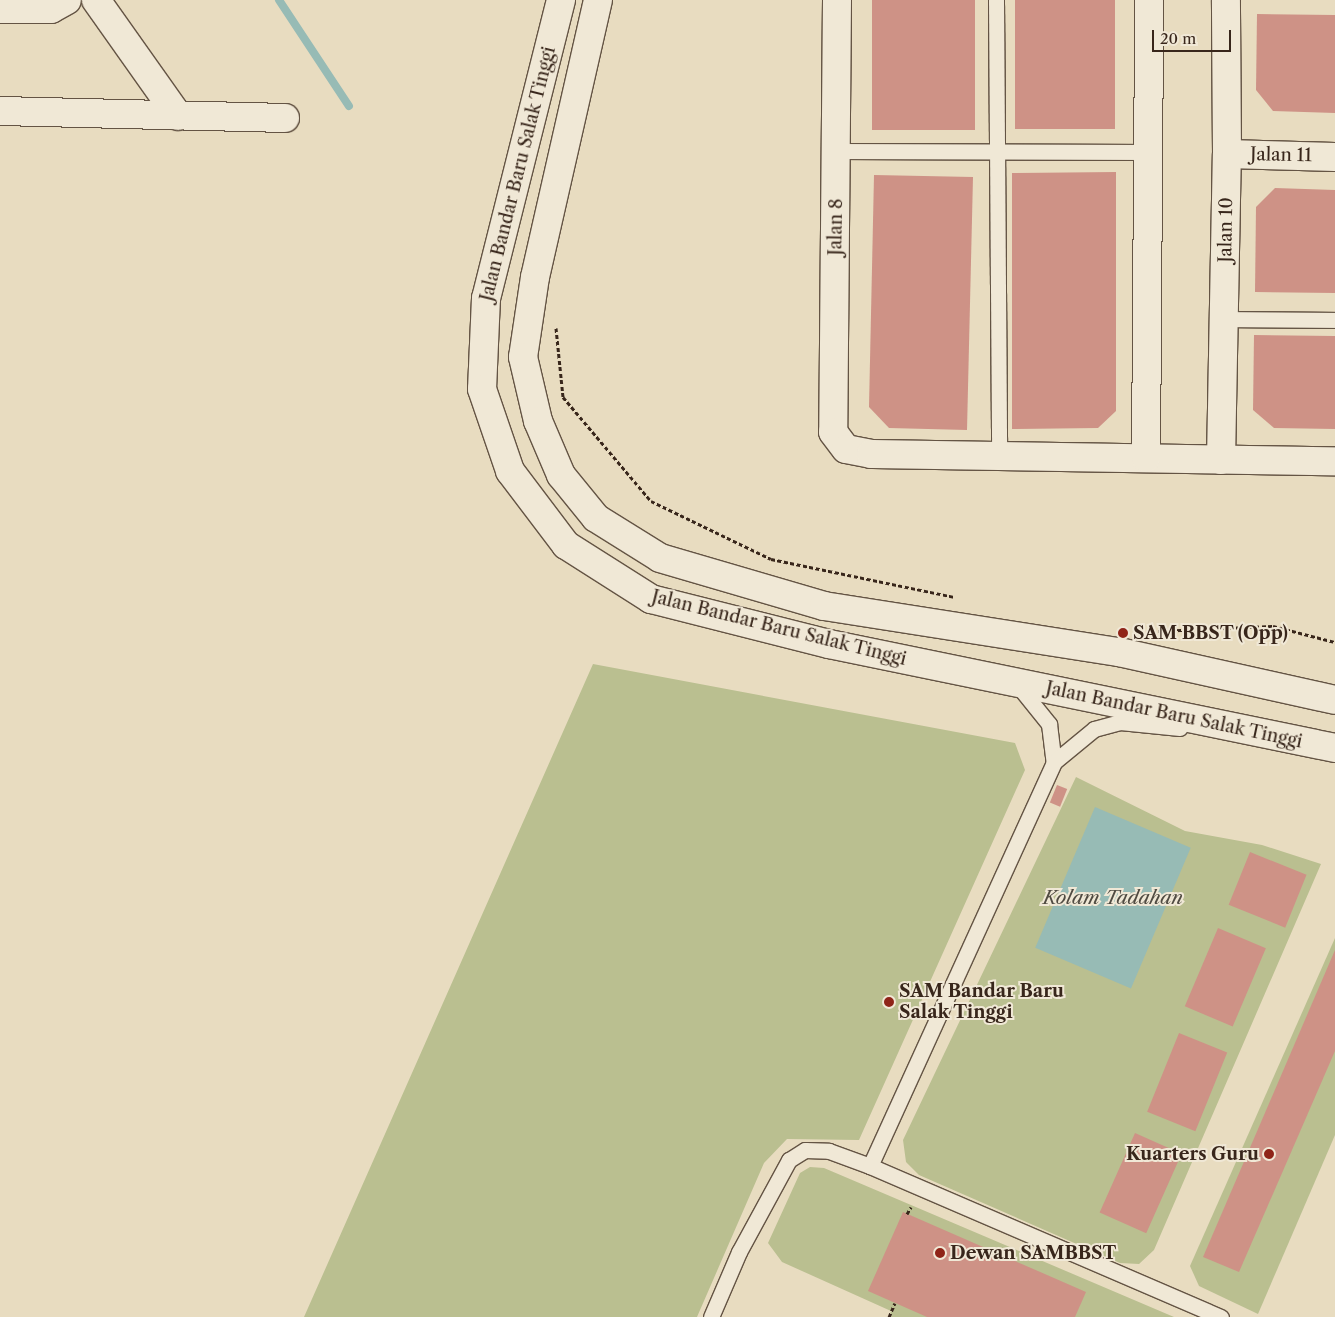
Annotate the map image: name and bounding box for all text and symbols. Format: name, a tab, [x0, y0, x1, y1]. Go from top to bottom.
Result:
scale bar	[1155, 20, 1234, 52]
text: 20 m	[1160, 29, 1196, 48]
street label: Jalan Bandar Baru Salak Tinggi	[476, 44, 560, 304]
street label: Jalan 11	[1250, 144, 1312, 166]
street label: Jalan 10	[1215, 197, 1237, 263]
street label: Jalan 8	[825, 198, 847, 256]
street label: Jalan Bandar Baru Salak Tinggi	[649, 586, 909, 670]
place label: SAM BBST (Opp)	[1133, 622, 1288, 644]
marker: SAM BBST (Opp)	[1117, 627, 1129, 639]
street label: Jalan Bandar Baru Salak Tinggi	[1043, 677, 1305, 753]
water label: Kolam Tadahan	[1043, 887, 1183, 909]
place label: SAM Bandar Baru Salak Tinggi	[899, 981, 1064, 1024]
marker: SAM Bandar Baru Salak Tinggi	[883, 996, 895, 1008]
place label: Kuarters Guru	[1126, 1143, 1259, 1165]
marker: Kuarters Guru	[1263, 1148, 1275, 1160]
place label: Dewan SAMBBST	[950, 1242, 1116, 1264]
marker: Dewan SAMBBST	[934, 1247, 946, 1259]

